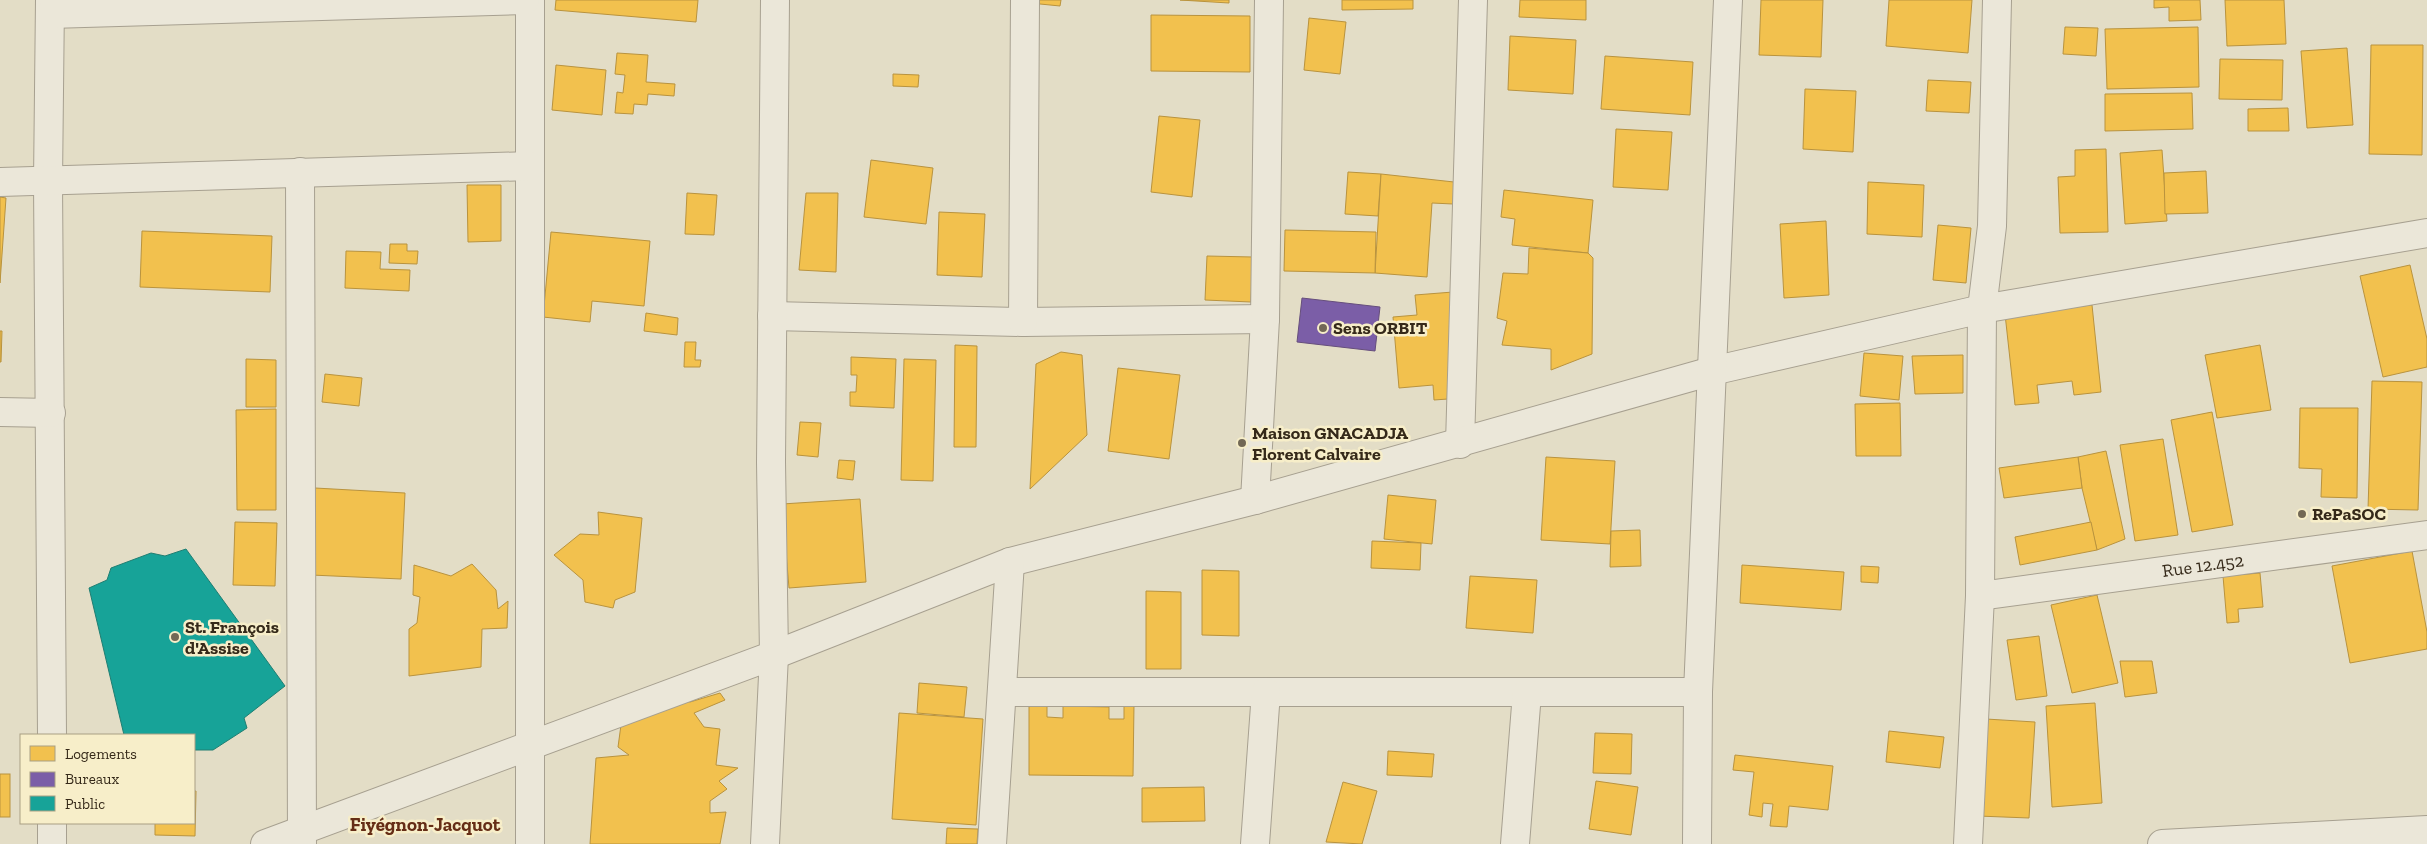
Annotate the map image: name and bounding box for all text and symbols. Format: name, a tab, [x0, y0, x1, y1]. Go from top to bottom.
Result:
place label: Sens ORBIT	[1333, 317, 1428, 339]
marker: Sens ORBIT	[1317, 322, 1329, 334]
place label: Maison GNACADJA Florent Calvaire	[1252, 422, 1409, 465]
marker: Maison GNACADJA Florent Calvaire	[1236, 437, 1248, 449]
place label: RePaSOC	[2312, 503, 2386, 525]
marker: RePaSOC	[2296, 508, 2308, 520]
street label: Rue 12.452	[2161, 549, 2245, 582]
place label: St. François d'Assise	[185, 616, 279, 659]
marker: St. François d'Assise	[169, 631, 181, 643]
legend	[20, 734, 195, 824]
text: Logements	[65, 745, 137, 763]
text: Bureaux	[65, 770, 119, 788]
text: Public	[65, 795, 105, 813]
district label: Fiyégnon-Jacquot	[350, 813, 501, 836]

